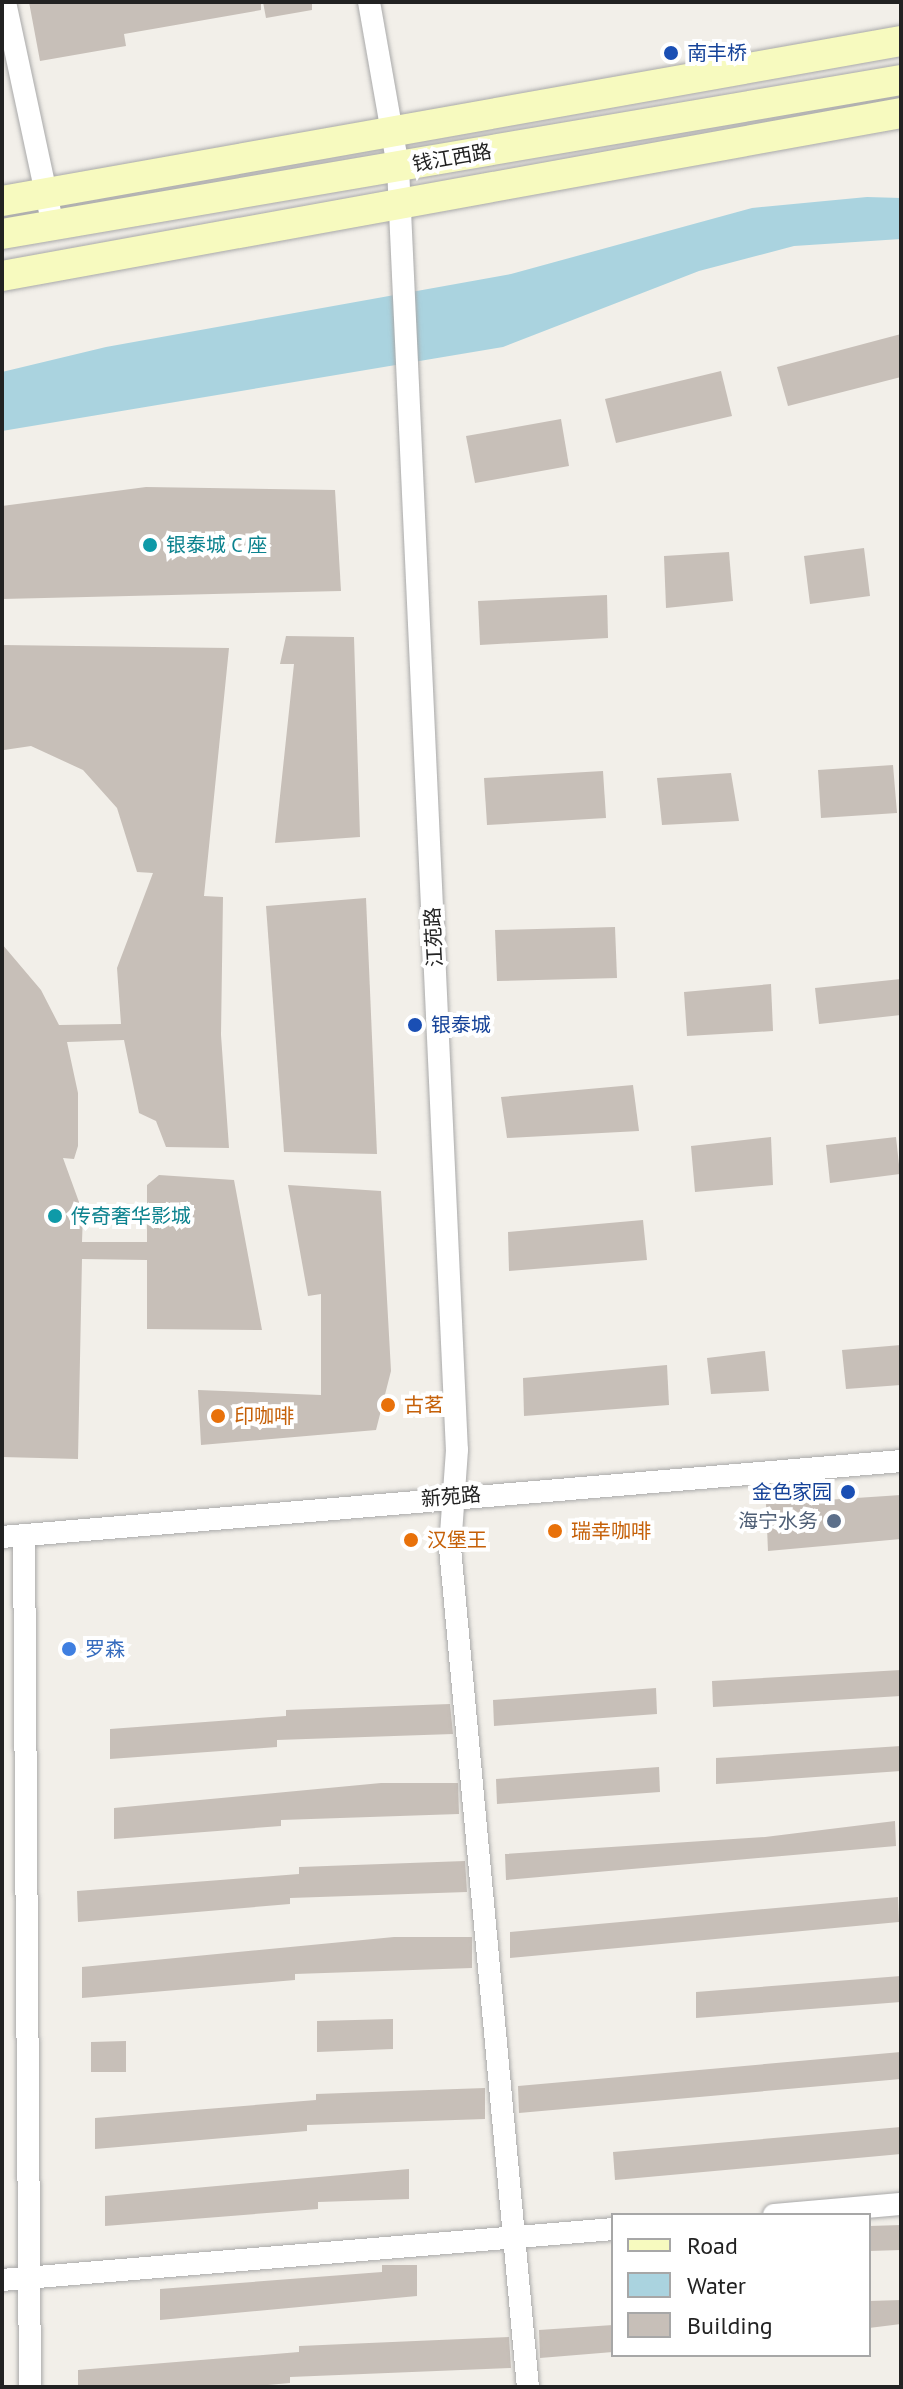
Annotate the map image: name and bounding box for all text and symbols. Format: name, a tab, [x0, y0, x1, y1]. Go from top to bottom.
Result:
place label: 南丰桥	[687, 41, 747, 65]
marker: 南丰桥	[662, 44, 680, 62]
street label: 钱江西路	[411, 139, 493, 177]
place label: 银泰城 C 座	[166, 533, 268, 557]
marker: 银泰城 C 座	[141, 536, 159, 554]
street label: 江苑路	[420, 906, 448, 968]
place label: 银泰城	[431, 1013, 491, 1037]
marker: 银泰城	[406, 1016, 424, 1034]
place label: 传奇奢华影城	[71, 1204, 191, 1228]
marker: 传奇奢华影城	[46, 1207, 64, 1225]
place label: 古茗	[404, 1393, 444, 1417]
marker: 古茗	[379, 1396, 397, 1414]
place label: 印咖啡	[234, 1404, 294, 1428]
marker: 印咖啡	[209, 1407, 227, 1425]
place label: 金色家园	[752, 1480, 832, 1504]
street label: 新苑路	[420, 1482, 482, 1512]
marker: 金色家园	[839, 1483, 857, 1501]
place label: 海宁水务	[738, 1509, 818, 1533]
marker: 海宁水务	[825, 1512, 843, 1530]
place label: 瑞幸咖啡	[571, 1519, 651, 1543]
marker: 瑞幸咖啡	[546, 1522, 564, 1540]
place label: 汉堡王	[427, 1528, 487, 1552]
marker: 汉堡王	[402, 1531, 420, 1549]
place label: 罗森	[85, 1637, 125, 1661]
marker: 罗森	[60, 1640, 78, 1658]
legend	[611, 2213, 871, 2357]
text: Road	[687, 2230, 738, 2261]
text: Water	[687, 2270, 746, 2301]
text: Building	[687, 2310, 773, 2341]

